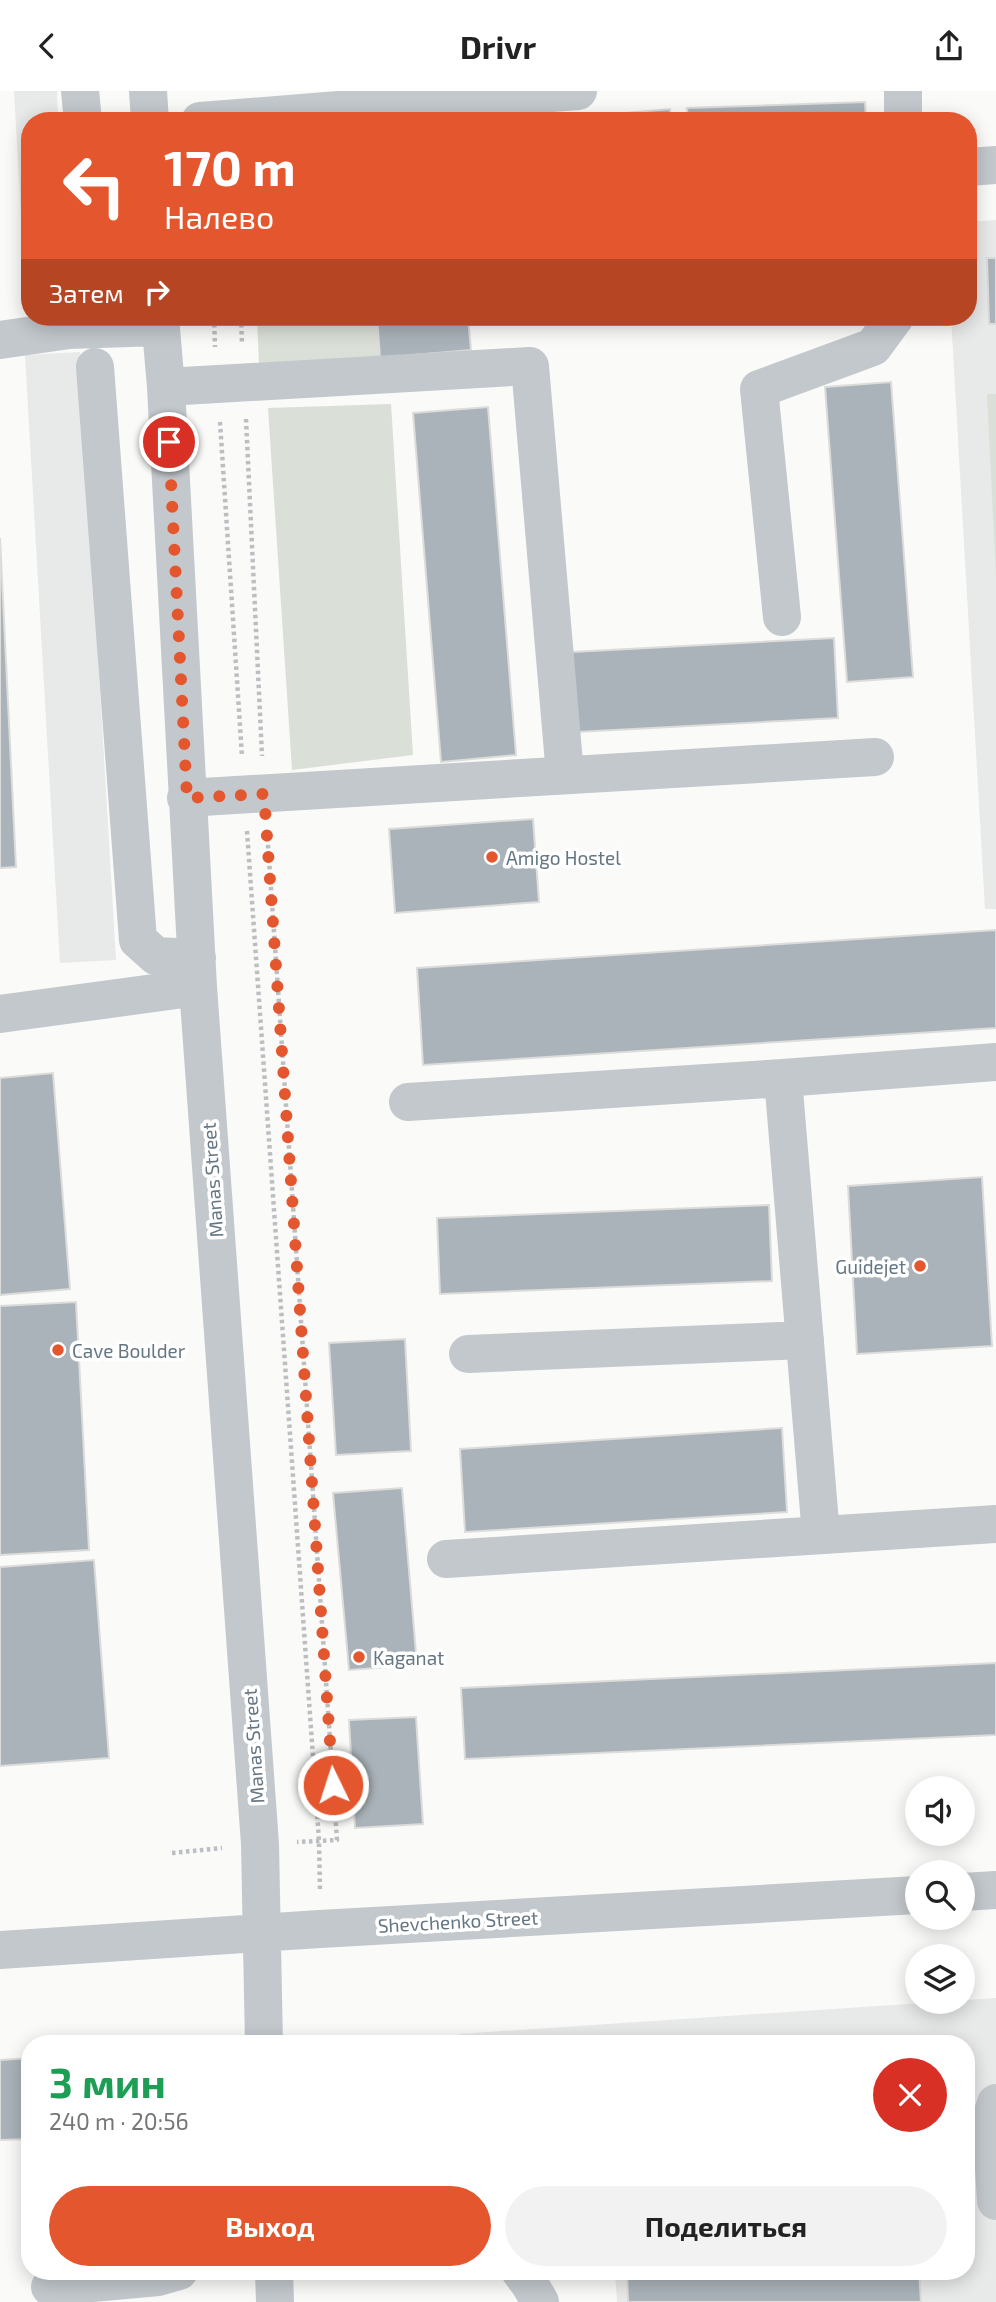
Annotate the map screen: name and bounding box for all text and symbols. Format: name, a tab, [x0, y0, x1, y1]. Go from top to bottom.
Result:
icon: back	[28, 27, 66, 65]
text: Drivr	[460, 27, 536, 65]
icon: share	[930, 27, 968, 65]
text: 170 m	[164, 137, 296, 196]
icon: left	[49, 140, 140, 231]
text: Налево	[164, 197, 274, 235]
icon: right	[138, 273, 176, 311]
text: Затем	[49, 277, 124, 308]
pin	[139, 412, 199, 472]
icon: arrive	[150, 423, 188, 461]
place label: Amigo Hostel	[506, 846, 621, 869]
marker: Amigo Hostel	[484, 849, 500, 865]
street label: Manas Street	[197, 1122, 227, 1238]
place label: Guidejet	[835, 1255, 906, 1278]
marker: Guidejet	[912, 1258, 928, 1274]
place label: Cave Boulder	[72, 1339, 186, 1362]
marker: Cave Boulder	[50, 1342, 66, 1358]
place label: Kaganat	[373, 1646, 444, 1669]
marker: Kaganat	[351, 1649, 367, 1665]
street label: Manas Street	[238, 1688, 268, 1804]
position arrow	[296, 1748, 370, 1822]
map controls	[905, 1776, 975, 2014]
button: sound	[905, 1776, 975, 1846]
button: search	[905, 1860, 975, 1930]
street label: Shevchenko Street	[377, 1905, 539, 1937]
button: layers	[905, 1944, 975, 2014]
text: 3 мин	[49, 2056, 166, 2106]
button: close	[873, 2058, 947, 2132]
text: 240 m · 20:56	[49, 2107, 189, 2135]
button: Выход	[49, 2186, 491, 2266]
button: Поделиться	[505, 2186, 947, 2266]

